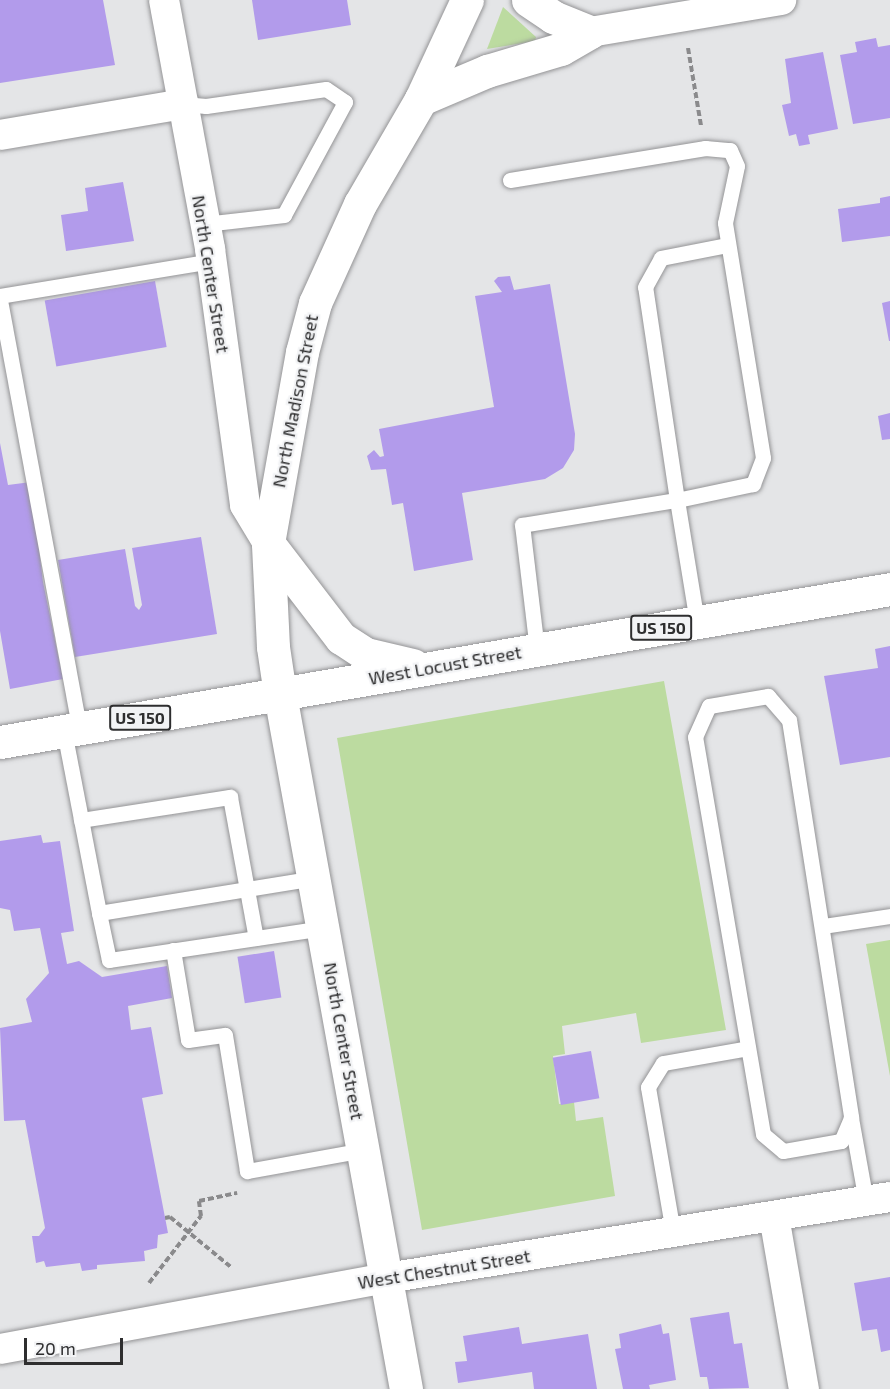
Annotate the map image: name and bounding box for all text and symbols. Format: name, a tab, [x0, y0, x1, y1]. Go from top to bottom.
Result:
street label: North Center Street	[188, 193, 234, 355]
street label: North Madison Street	[268, 313, 322, 489]
road number: US 150	[630, 615, 692, 641]
street label: West Locust Street	[367, 641, 523, 689]
road number: US 150	[108, 705, 172, 731]
street label: North Center Street	[320, 961, 368, 1121]
street label: West Chestnut Street	[356, 1245, 532, 1293]
scale bar	[27, 1326, 126, 1364]
text: 20 m	[35, 1337, 76, 1359]

